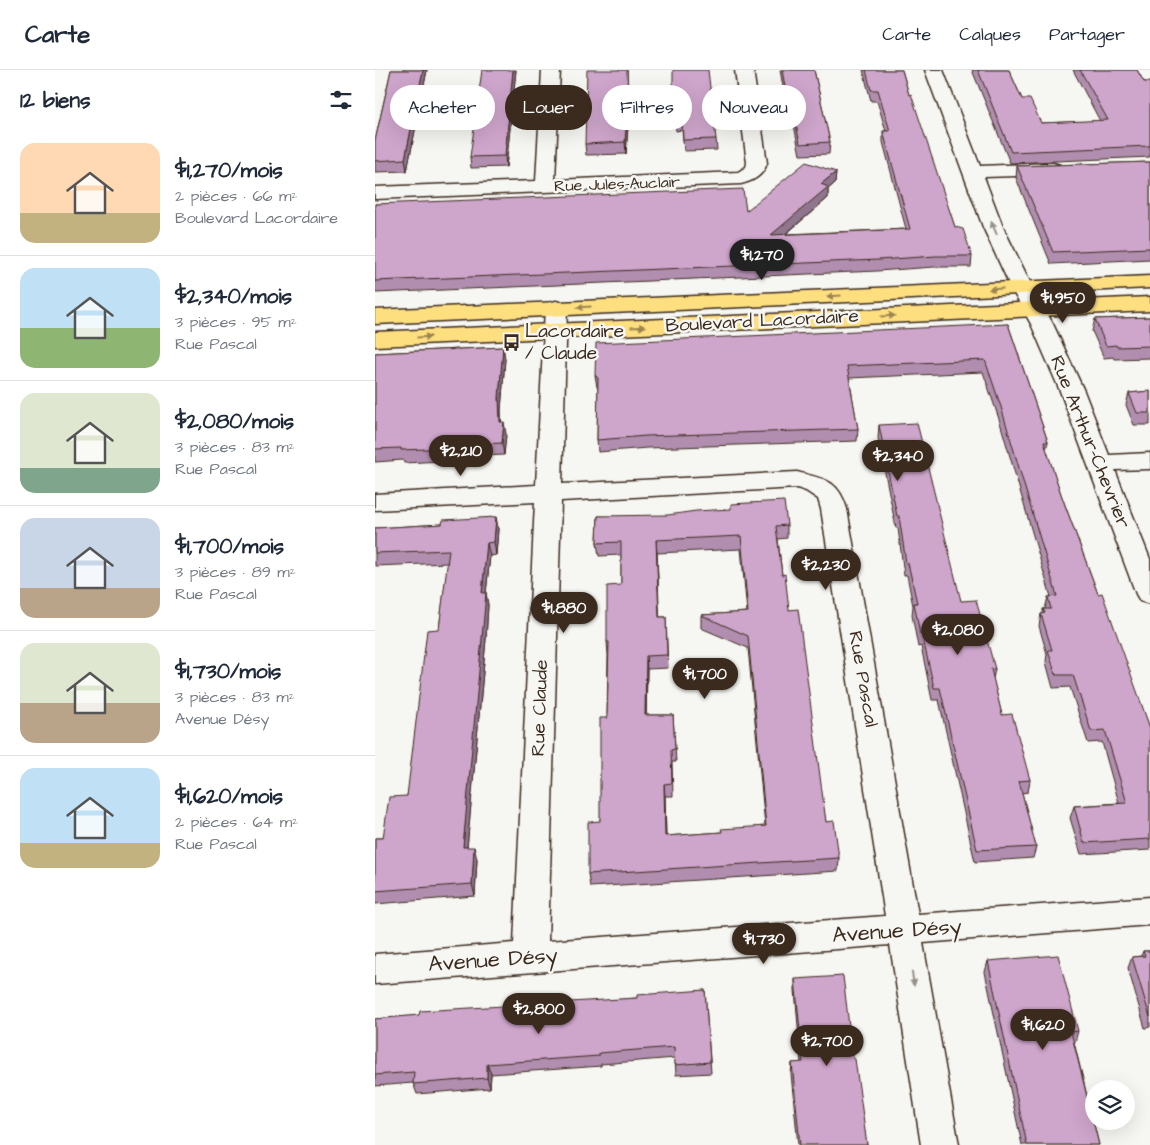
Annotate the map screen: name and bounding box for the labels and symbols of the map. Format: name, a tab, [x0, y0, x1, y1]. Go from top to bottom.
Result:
street label: Rue Jules-Auclair	[554, 171, 680, 197]
one-way arrow	[990, 221, 998, 235]
pin: $1,270	[721, 238, 803, 281]
pin: $1,950	[1022, 282, 1104, 324]
one-way arrow	[988, 285, 1004, 293]
one-way arrow	[826, 292, 842, 300]
street label: Boulevard Lacordaire	[665, 302, 859, 340]
one-way arrow	[576, 303, 592, 311]
one-way arrow	[880, 311, 896, 319]
place label: Lacordaire / Claude	[525, 318, 624, 367]
one-way arrow	[631, 322, 647, 330]
one-way arrow	[416, 332, 432, 340]
bus stop icon: Lacordaire / Claude	[501, 332, 521, 352]
street label: Rue Arthur-Chevrier	[1043, 352, 1137, 533]
pin: $2,210	[420, 434, 502, 477]
pin: $2,340	[857, 440, 939, 482]
pin: $2,230	[785, 548, 867, 591]
pin: $1,880	[523, 592, 605, 634]
pin: $2,080	[917, 614, 999, 656]
street label: Rue Pascal	[841, 629, 885, 729]
pin: $1,700	[664, 658, 746, 700]
street label: Rue Claude	[525, 659, 555, 757]
street label: Avenue Désy	[831, 911, 963, 952]
pin: $1,730	[723, 922, 805, 965]
street label: Avenue Désy	[427, 940, 559, 981]
one-way arrow	[910, 971, 918, 987]
pin: $2,800	[498, 992, 580, 1035]
pin: $1,620	[1002, 1008, 1084, 1051]
pin: $2,700	[786, 1024, 868, 1067]

